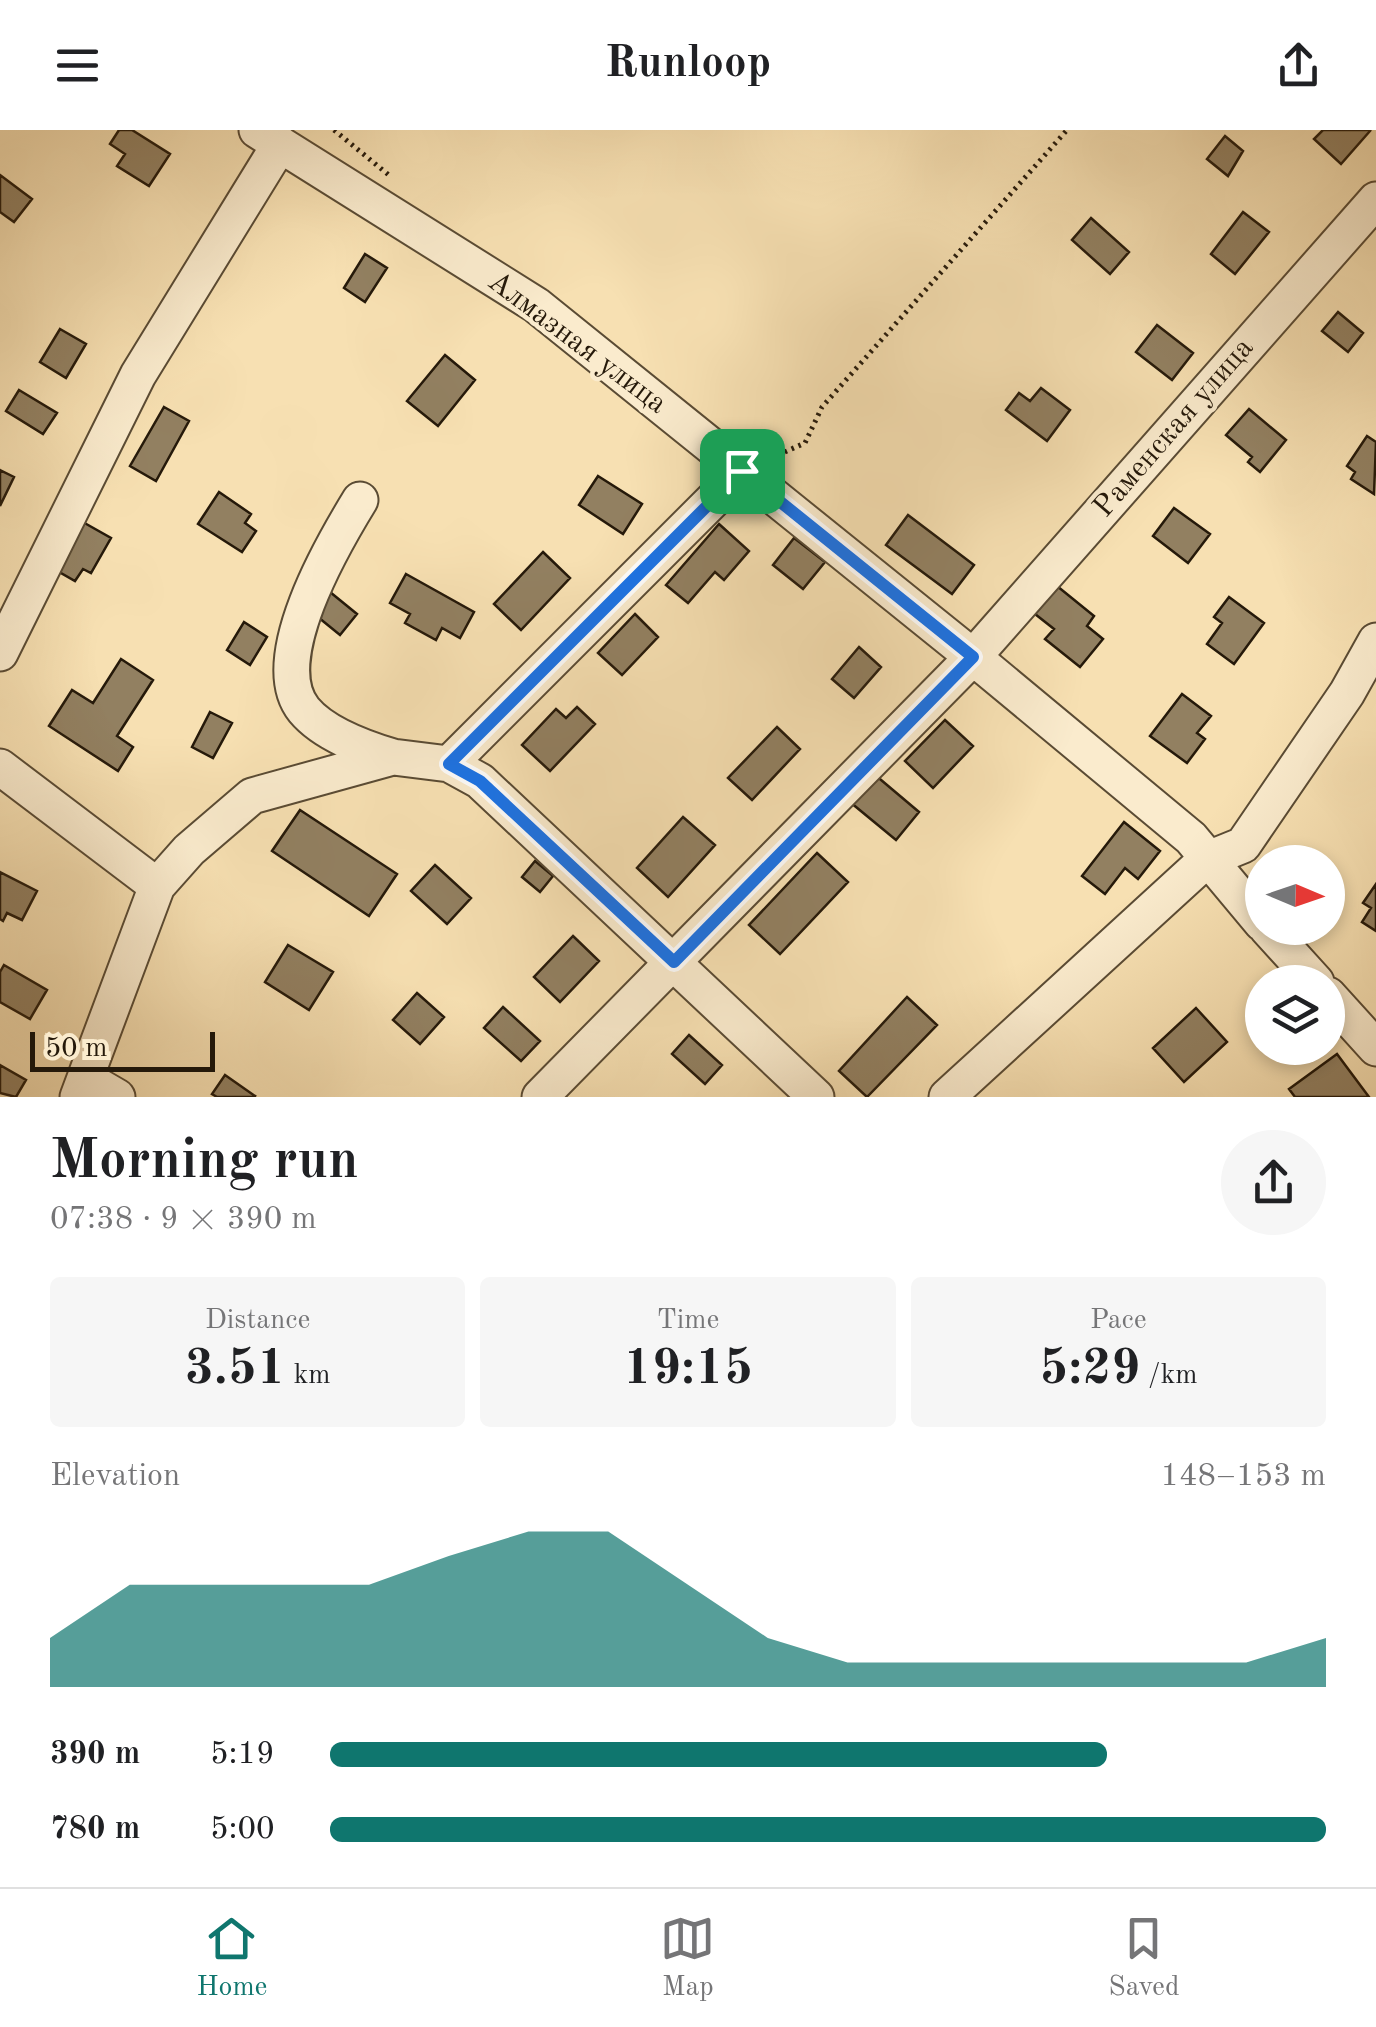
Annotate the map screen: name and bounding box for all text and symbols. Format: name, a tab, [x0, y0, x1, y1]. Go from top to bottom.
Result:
icon: menu	[50, 38, 105, 93]
icon: share	[1271, 38, 1326, 93]
text: Runloop	[605, 42, 771, 87]
street label: Алмазная улица	[482, 266, 672, 420]
street label: Раменская улица	[1088, 333, 1260, 523]
pin	[700, 429, 785, 514]
icon: arrive	[715, 444, 770, 499]
north arrow	[1245, 845, 1345, 945]
map controls	[1245, 845, 1345, 1065]
button: layers	[1245, 965, 1345, 1065]
scale bar	[30, 1027, 215, 1071]
text: 50 m	[45, 1035, 108, 1063]
button: share	[1221, 1130, 1326, 1235]
text: Morning run	[50, 1135, 359, 1190]
text: 07:38 · 9 × 390 m	[50, 1204, 317, 1236]
text: Distance	[205, 1307, 310, 1335]
text: Time	[657, 1307, 719, 1335]
text: Pace	[1090, 1307, 1147, 1335]
text: 3.51	[185, 1345, 286, 1395]
text: 19:15	[623, 1345, 753, 1395]
text: 5:29	[1039, 1345, 1140, 1395]
text: km	[286, 1362, 330, 1390]
text: /km	[1140, 1362, 1197, 1390]
text: Elevation	[50, 1461, 180, 1493]
text: 148–153 m	[1160, 1461, 1326, 1493]
text: 390 m	[50, 1739, 140, 1771]
text: 5:19	[210, 1739, 275, 1771]
text: 780 m	[50, 1814, 140, 1846]
text: 5:00	[210, 1814, 275, 1846]
tab: Home	[196, 1911, 268, 2006]
tab: Map	[660, 1911, 715, 2006]
tab: Saved	[1108, 1911, 1180, 2006]

